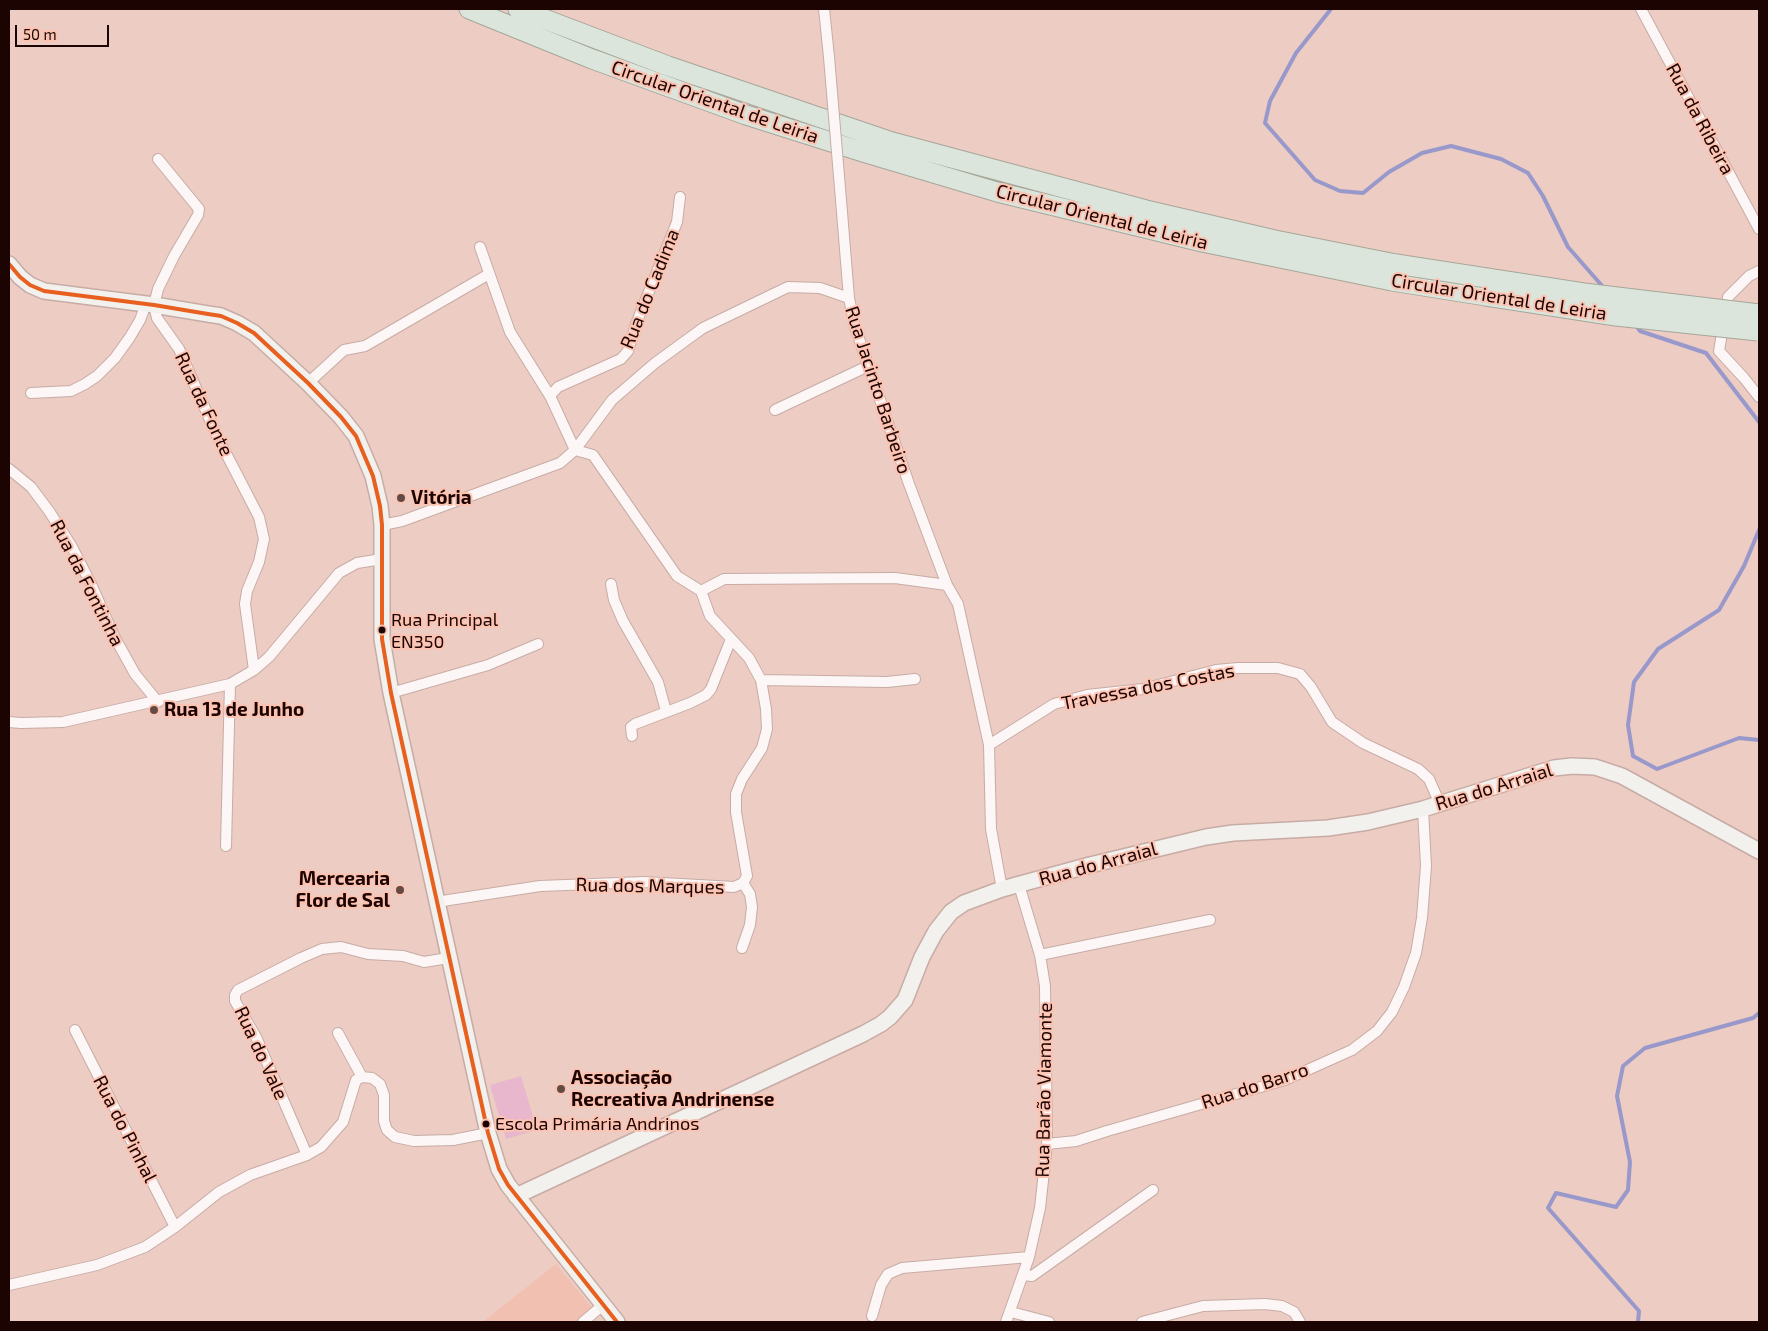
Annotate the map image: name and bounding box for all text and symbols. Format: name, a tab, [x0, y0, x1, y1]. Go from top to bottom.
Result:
scale bar	[18, 15, 111, 47]
text: 50 m	[23, 25, 57, 43]
street label: Circular Oriental de Leiria	[608, 56, 822, 148]
street label: Rua da Ribeira	[1661, 59, 1739, 179]
street label: Circular Oriental de Leiria	[994, 180, 1210, 254]
street label: Rua do Cadima	[616, 226, 684, 352]
street label: Circular Oriental de Leiria	[1390, 269, 1608, 325]
street label: Rua Jacinto Barbeiro	[840, 303, 916, 477]
street label: Rua da Fonte	[170, 348, 238, 460]
place label: Vitória	[411, 487, 472, 509]
marker: Vitória	[395, 492, 407, 504]
street label: Rua da Fontinha	[45, 516, 129, 650]
place label: Rua Principal EN350	[391, 609, 498, 652]
marker: Rua Principal EN350	[377, 625, 387, 635]
street label: Travessa dos Costas	[1060, 659, 1236, 715]
place label: Rua 13 de Junho	[164, 699, 304, 721]
marker: Rua 13 de Junho	[148, 704, 160, 716]
street label: Rua do Arraial	[1433, 758, 1555, 816]
street label: Rua do Arraial	[1036, 837, 1160, 891]
place label: Mercearia Flor de Sal	[295, 868, 390, 912]
street label: Rua dos Marques	[575, 873, 725, 899]
marker: Mercearia Flor de Sal	[394, 884, 406, 896]
street label: Rua Barão Viamonte	[1031, 1002, 1057, 1178]
street label: Rua do Vale	[229, 1003, 293, 1103]
street label: Rua do Barro	[1199, 1058, 1311, 1114]
place label: Associação Recreativa Andrinense	[571, 1067, 775, 1111]
street label: Rua do Pinhal	[88, 1072, 162, 1186]
marker: Associação Recreativa Andrinense	[555, 1083, 567, 1095]
place label: Escola Primária Andrinos	[495, 1113, 699, 1135]
marker: Escola Primária Andrinos	[481, 1119, 491, 1129]

